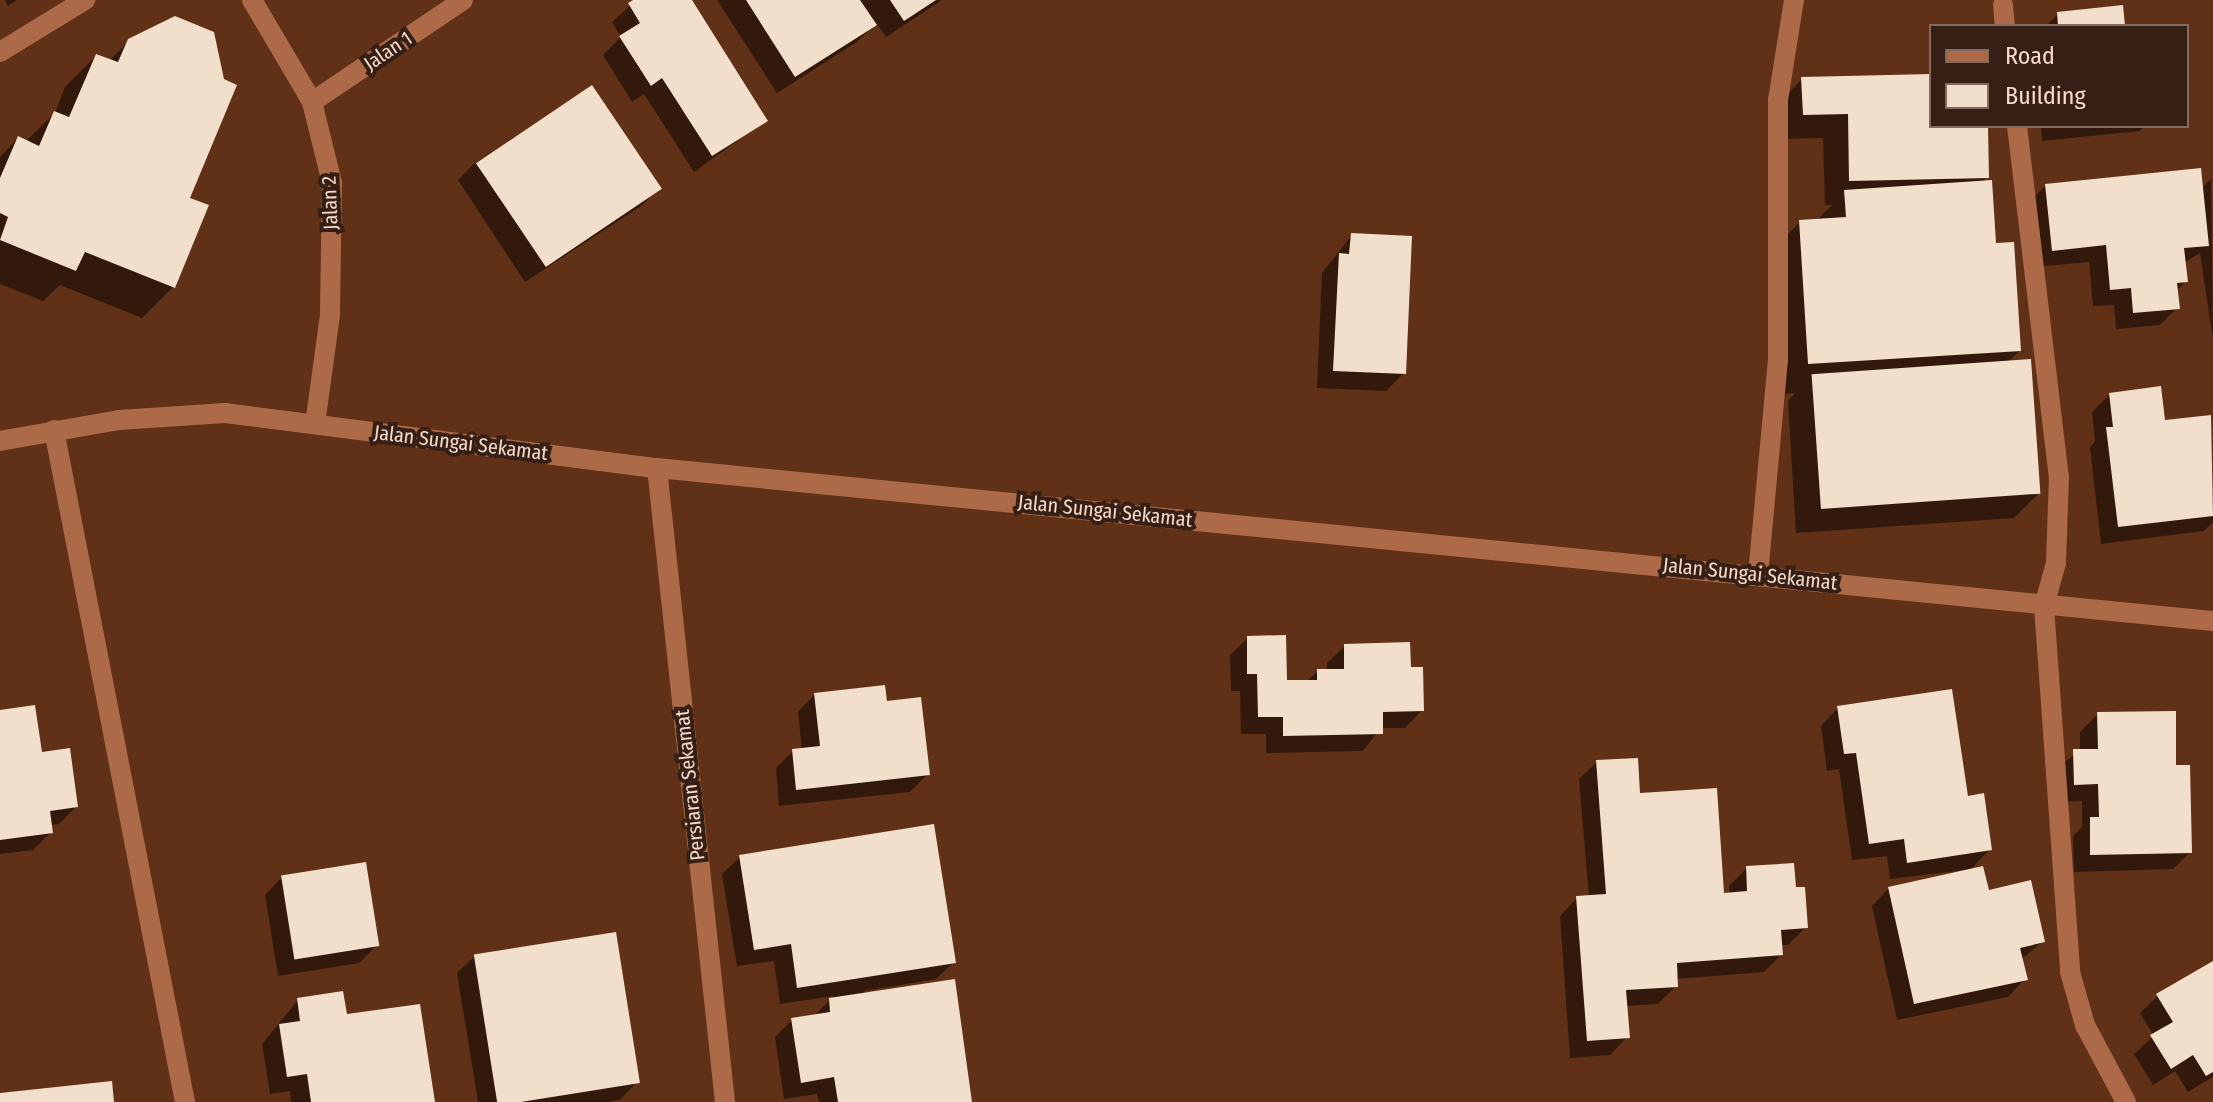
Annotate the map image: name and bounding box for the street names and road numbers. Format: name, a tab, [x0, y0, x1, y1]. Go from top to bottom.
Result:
street label: Jalan 1	[359, 26, 417, 76]
street label: Jalan 2	[317, 176, 343, 230]
street label: Jalan Sungai Sekamat	[373, 420, 549, 466]
street label: Jalan Sungai Sekamat	[1017, 490, 1193, 532]
street label: Jalan Sungai Sekamat	[1662, 553, 1838, 595]
street label: Persiaran Sekamat	[670, 708, 710, 862]

